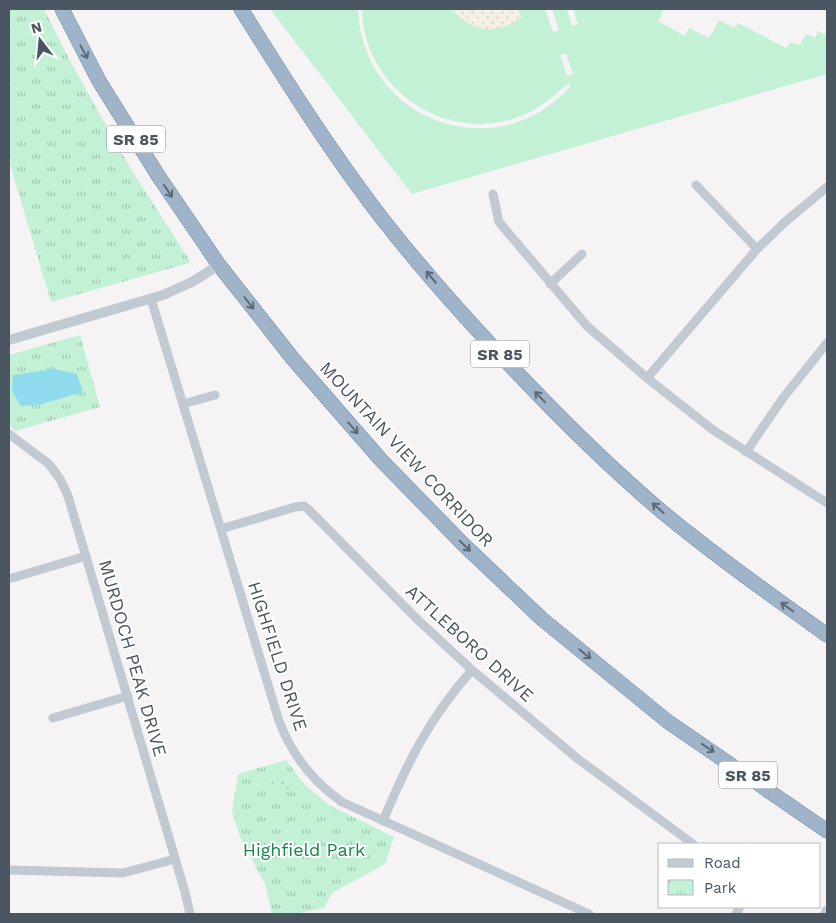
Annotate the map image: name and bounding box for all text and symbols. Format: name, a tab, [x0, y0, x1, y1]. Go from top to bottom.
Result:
north arrow	[15, 15, 65, 65]
text: N	[29, 18, 44, 37]
one-way arrow	[80, 44, 89, 59]
road number: SR 85	[107, 126, 165, 152]
one-way arrow	[163, 184, 173, 198]
one-way arrow	[425, 270, 436, 283]
one-way arrow	[243, 296, 254, 309]
road number: SR 85	[471, 340, 529, 368]
street label: MOUNTAIN VIEW CORRIDOR	[316, 357, 498, 551]
one-way arrow	[534, 390, 546, 403]
one-way arrow	[347, 421, 359, 434]
one-way arrow	[652, 502, 665, 514]
one-way arrow	[458, 540, 471, 552]
street label: MURDOCH PEAK DRIVE	[95, 557, 171, 759]
street label: HIGHFIELD DRIVE	[244, 579, 312, 733]
street label: ATTLEBORO DRIVE	[402, 580, 538, 706]
one-way arrow	[781, 602, 795, 612]
one-way arrow	[579, 649, 592, 660]
one-way arrow	[700, 743, 714, 753]
road number: SR 85	[719, 762, 777, 788]
park label: Highfield Park	[243, 839, 365, 860]
legend	[658, 843, 821, 908]
text: Road	[704, 854, 741, 872]
text: Park	[704, 879, 737, 897]

